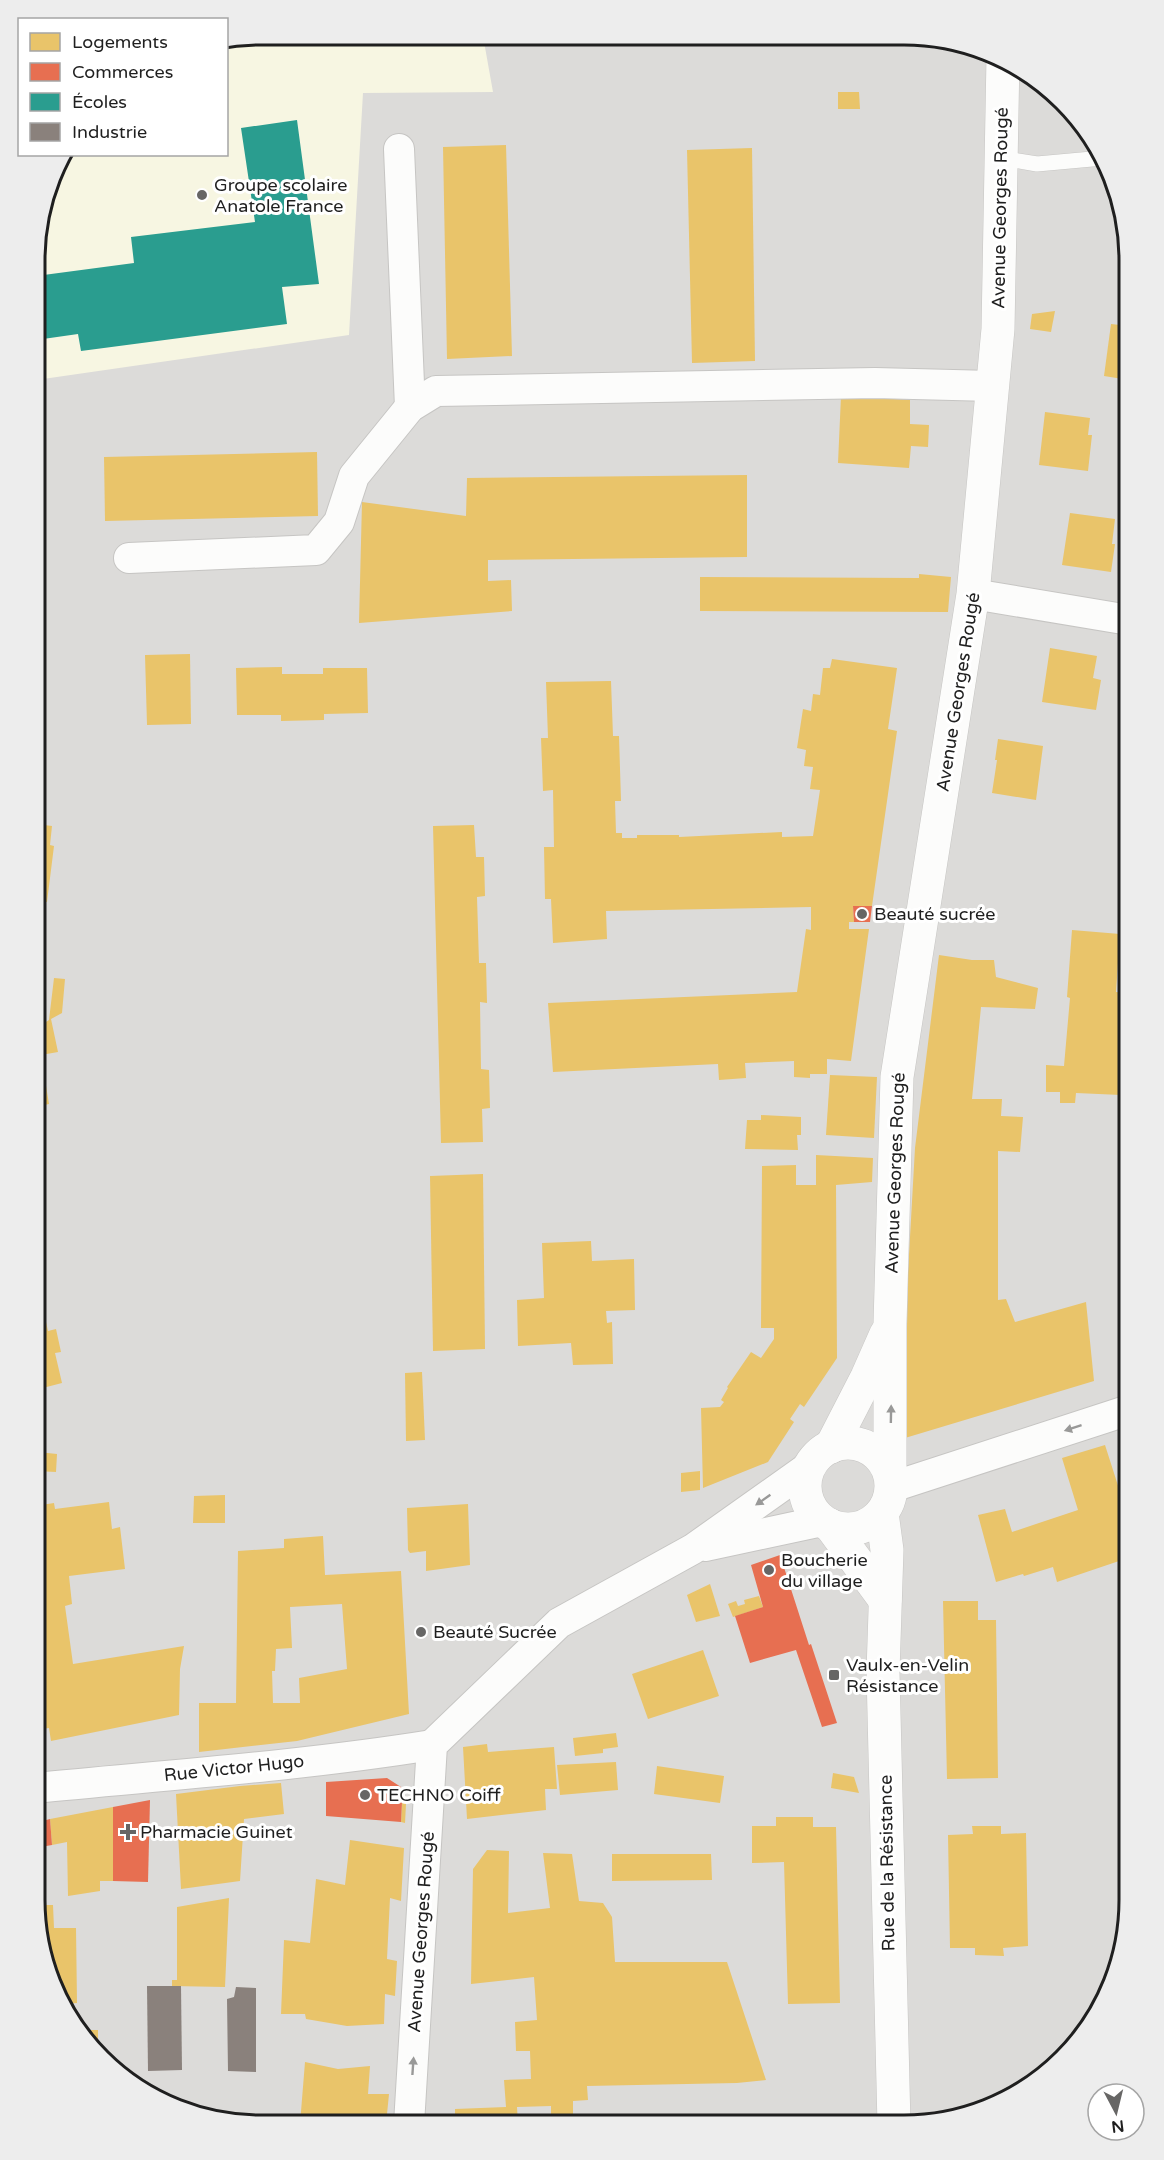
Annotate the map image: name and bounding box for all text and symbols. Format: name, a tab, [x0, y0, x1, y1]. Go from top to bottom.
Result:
legend	[18, 18, 228, 156]
text: Logements	[72, 31, 168, 53]
text: Commerces	[72, 61, 173, 83]
text: Écoles	[72, 91, 127, 113]
street label: Avenue Georges Rougé	[987, 107, 1013, 309]
text: Industrie	[72, 121, 147, 143]
place label: Groupe scolaire Anatole France	[214, 174, 347, 217]
marker: Groupe scolaire Anatole France	[195, 188, 209, 202]
street label: Avenue Georges Rougé	[931, 591, 985, 793]
place label: Beauté sucrée	[874, 903, 995, 925]
marker: Beauté sucrée	[855, 907, 869, 921]
street label: Avenue Georges Rougé	[880, 1072, 910, 1274]
one-way arrow	[886, 1404, 896, 1423]
one-way arrow	[1064, 1424, 1082, 1433]
one-way arrow	[755, 1493, 770, 1505]
place label: Boucherie du village	[781, 1549, 868, 1592]
marker: Boucherie du village	[762, 1563, 776, 1577]
place label: Beauté Sucrée	[433, 1621, 557, 1643]
marker: Beauté Sucrée	[414, 1625, 428, 1639]
place label: Vaulx-en-Velin Résistance	[846, 1654, 969, 1697]
marker: Vaulx-en-Velin Résistance	[827, 1668, 841, 1682]
street label: Rue Victor Hugo	[163, 1750, 305, 1786]
street label: Rue de la Résistance	[874, 1775, 900, 1951]
place label: TECHNO Coiff	[377, 1784, 501, 1806]
marker: TECHNO Coiff	[358, 1788, 372, 1802]
place label: Pharmacie Guinet	[140, 1821, 293, 1843]
marker: Pharmacie Guinet	[121, 1825, 135, 1839]
street label: Avenue Georges Rougé	[403, 1831, 439, 2033]
one-way arrow	[408, 2056, 417, 2075]
north arrow	[1086, 2082, 1146, 2142]
text: N	[1110, 2115, 1125, 2137]

